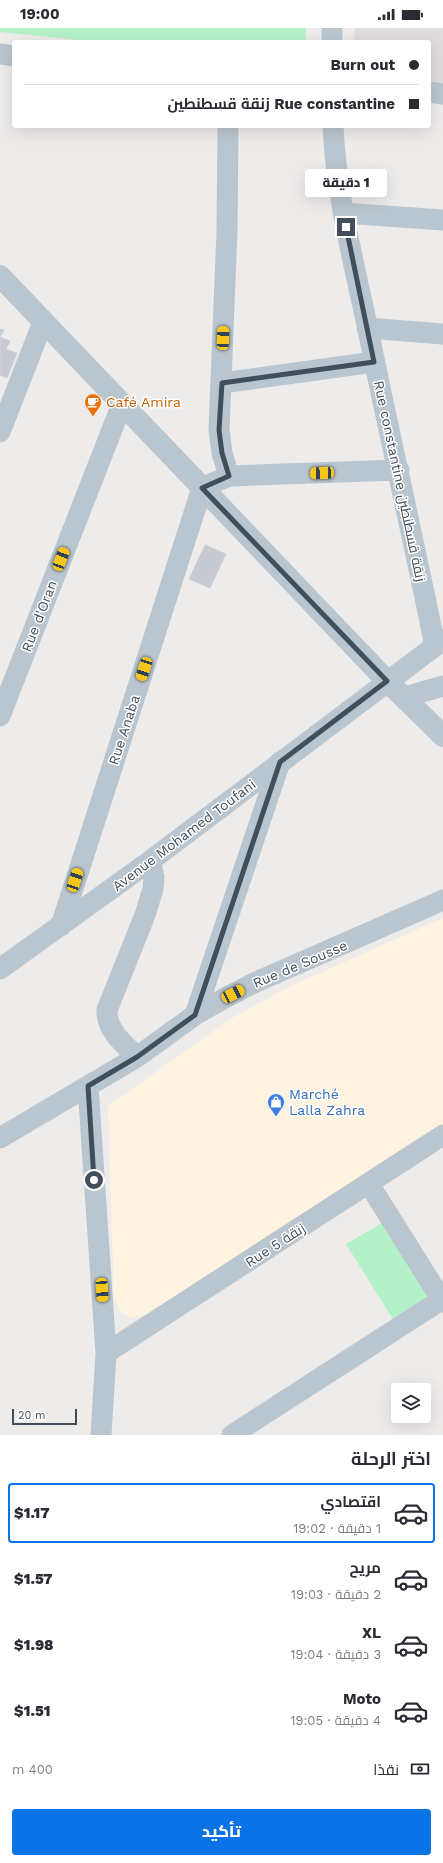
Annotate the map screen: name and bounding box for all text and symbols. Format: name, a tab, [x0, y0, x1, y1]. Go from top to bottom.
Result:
text: 19:00	[20, 5, 60, 23]
text: Burn out	[331, 56, 395, 74]
text: Rue constantine زنقة قسطنطين	[167, 95, 395, 113]
callout: 1 دقيقة	[305, 169, 387, 197]
text: 1 دقيقة	[322, 175, 370, 190]
route end	[337, 218, 355, 236]
car	[217, 326, 229, 350]
street label: Rue constantine زنقة قسطنطين	[371, 379, 429, 583]
cafe icon: Café Amira	[83, 392, 103, 417]
place label: Café Amira	[106, 394, 181, 410]
car	[310, 467, 334, 479]
car	[51, 546, 71, 572]
street label: Rue d'Oran	[18, 578, 60, 654]
car	[135, 656, 153, 682]
street label: Rue Anaba	[105, 693, 143, 767]
street label: Avenue Mohamed Toufani	[109, 776, 259, 894]
car	[66, 867, 84, 893]
street label: Rue de Sousse	[250, 937, 350, 991]
car	[220, 983, 246, 1005]
place label: Marché Lalla Zahra	[289, 1086, 365, 1118]
shop icon: Marché Lalla Zahra	[266, 1092, 286, 1117]
route start	[85, 1171, 103, 1189]
street label: Rue 5 زنقة	[242, 1220, 308, 1270]
car	[95, 1278, 109, 1302]
map controls	[391, 1383, 431, 1423]
button: layers	[391, 1383, 431, 1423]
scale bar	[12, 1407, 77, 1426]
text: 20 m	[18, 1409, 46, 1422]
text: اختر الرحلة	[351, 1448, 431, 1469]
text: اقتصادي	[321, 1493, 381, 1511]
icon: car	[393, 1495, 429, 1531]
text: $1.17	[14, 1504, 50, 1522]
text: 1 دقيقة · 19:02	[293, 1521, 381, 1536]
text: مريح	[349, 1559, 381, 1577]
icon: car	[393, 1561, 429, 1597]
text: $1.57	[14, 1570, 52, 1588]
text: 2 دقيقة · 19:03	[291, 1587, 381, 1602]
text: XL	[362, 1624, 381, 1642]
icon: car	[393, 1627, 429, 1663]
text: $1.98	[14, 1636, 54, 1654]
text: 3 دقيقة · 19:04	[290, 1647, 381, 1662]
text: Moto	[343, 1690, 381, 1708]
icon: car	[393, 1693, 429, 1729]
text: $1.51	[14, 1702, 50, 1720]
text: 4 دقيقة · 19:05	[290, 1713, 381, 1728]
icon: cash	[409, 1758, 431, 1780]
text: نقدًا	[373, 1761, 399, 1779]
text: 400 m	[12, 1762, 53, 1777]
button: تأكيد	[12, 1809, 431, 1855]

